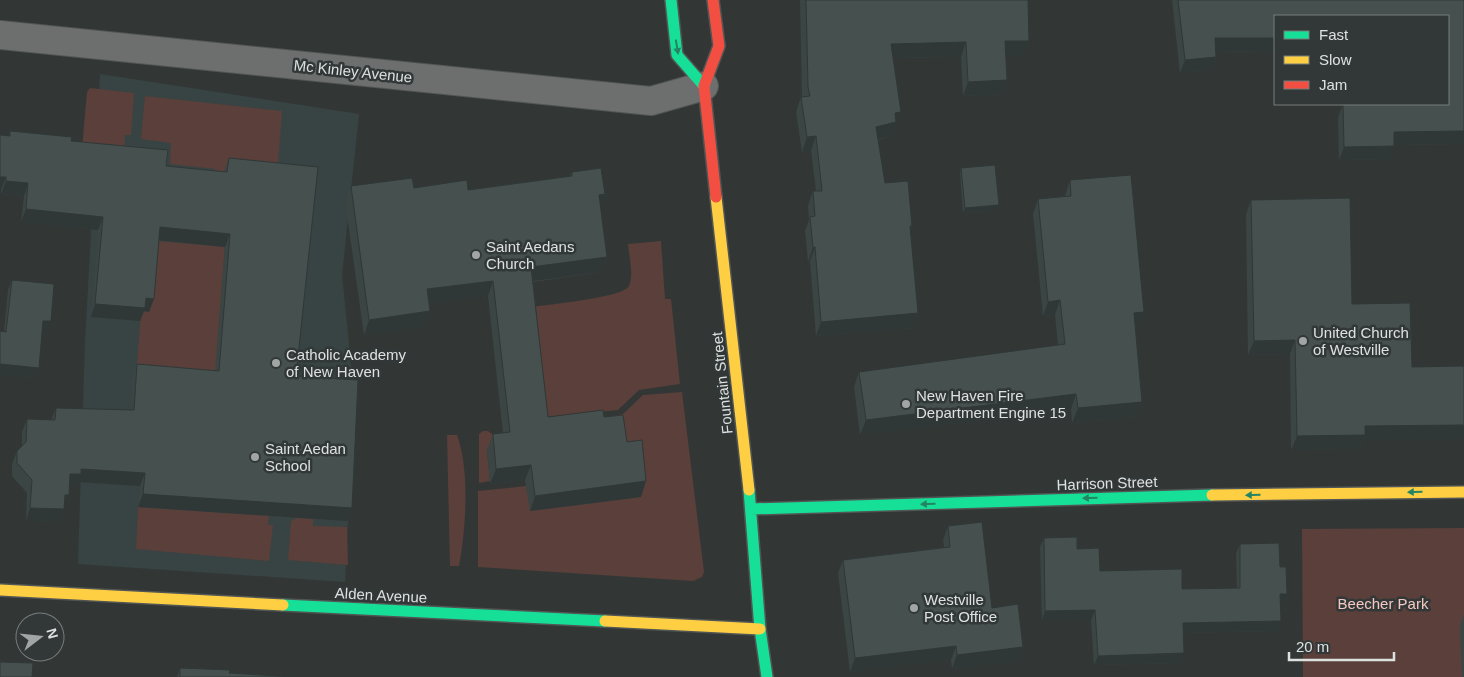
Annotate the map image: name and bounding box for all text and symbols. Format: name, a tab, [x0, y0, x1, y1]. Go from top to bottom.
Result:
legend	[1274, 15, 1449, 105]
text: Fast	[1319, 26, 1349, 43]
one-way arrow	[673, 40, 681, 56]
text: Slow	[1319, 51, 1352, 68]
street label: Mc Kinley Avenue	[293, 56, 413, 86]
text: Jam	[1319, 76, 1347, 93]
place label: Saint Aedans Church	[486, 238, 574, 272]
marker: Saint Aedans Church	[470, 249, 482, 261]
place label: United Church of Westville	[1313, 324, 1409, 358]
street label: Fountain Street	[708, 330, 736, 435]
marker: United Church of Westville	[1297, 335, 1309, 347]
place label: Catholic Academy of New Haven	[286, 346, 407, 380]
marker: Catholic Academy of New Haven	[270, 357, 282, 369]
place label: New Haven Fire Department Engine 15	[916, 387, 1066, 421]
marker: New Haven Fire Department Engine 15	[900, 398, 912, 410]
place label: Saint Aedan School	[265, 440, 346, 474]
marker: Saint Aedan School	[249, 451, 261, 463]
street label: Harrison Street	[1056, 473, 1159, 493]
one-way arrow	[1407, 488, 1423, 496]
one-way arrow	[1245, 491, 1261, 499]
one-way arrow	[1082, 495, 1098, 503]
one-way arrow	[920, 500, 936, 508]
street label: Alden Avenue	[334, 584, 428, 606]
place label: Westville Post Office	[924, 591, 997, 625]
park label: Beecher Park	[1338, 595, 1429, 612]
marker: Westville Post Office	[908, 602, 920, 614]
north arrow	[15, 612, 65, 662]
text: N	[43, 626, 62, 640]
scale bar	[1289, 630, 1394, 662]
text: 20 m	[1296, 638, 1329, 655]

